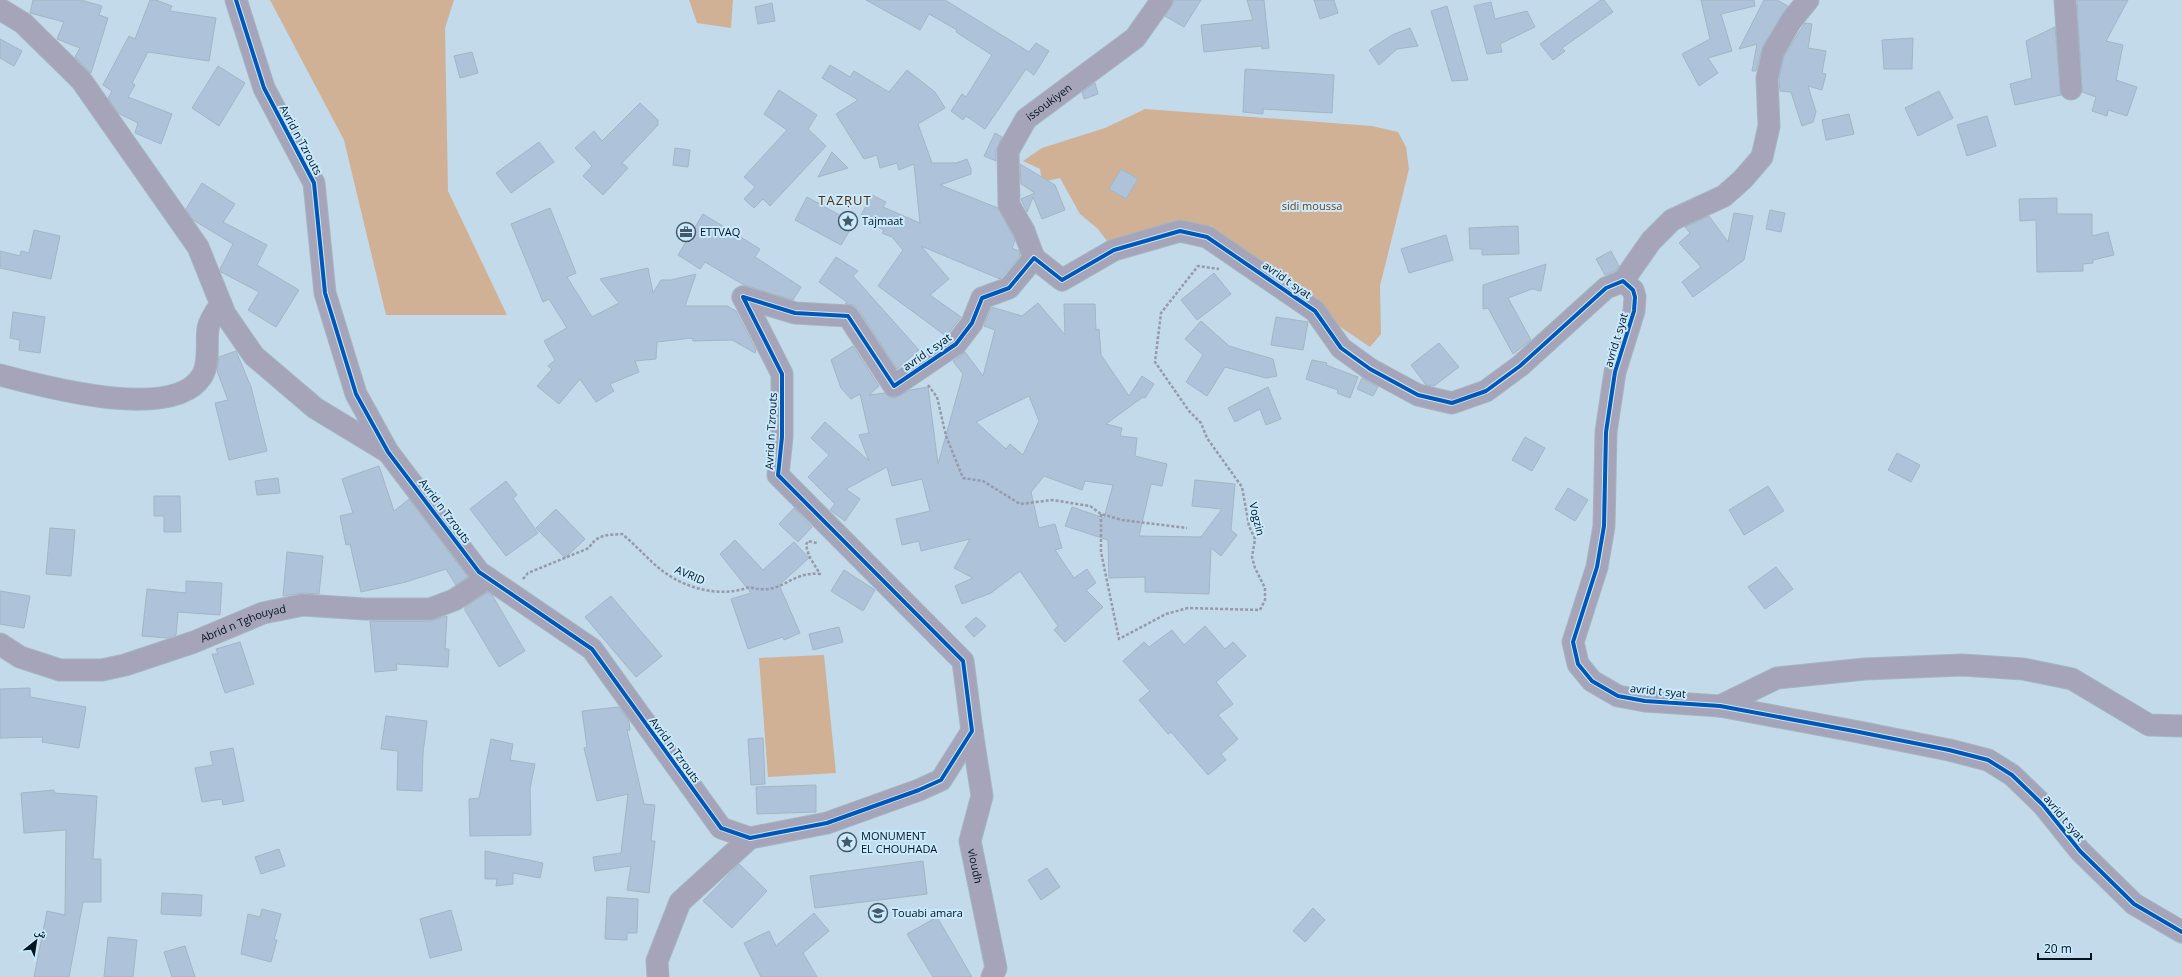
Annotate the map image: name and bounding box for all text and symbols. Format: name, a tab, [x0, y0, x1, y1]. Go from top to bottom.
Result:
street label: issoukiyen	[1023, 80, 1075, 124]
street label: Avrid n Tzrouts	[277, 102, 326, 177]
district label: TAZṚUT	[818, 191, 872, 209]
park label: sidi moussa	[1282, 198, 1342, 213]
place icon: Tajmaat	[837, 210, 859, 232]
place label: Tajmaat	[862, 213, 903, 228]
office icon: ETTVAQ	[675, 221, 697, 243]
place label: ETTVAQ	[700, 224, 740, 239]
street label: avrid t syat	[1260, 257, 1315, 302]
street label: avrid t syat	[1600, 311, 1631, 369]
street label: avrid t syat	[899, 329, 954, 374]
street label: Avrid n Tzrouts	[761, 392, 780, 470]
street label: Avrid n Tzrouts	[416, 475, 475, 546]
street label: Vogzin	[1246, 501, 1269, 537]
street label: AVRID	[673, 562, 708, 588]
street label: Abrid n Tghouyad	[198, 601, 287, 646]
street label: avrid t syat	[1629, 680, 1687, 701]
street label: Avrid n Tzrouts	[647, 714, 704, 785]
street label: avrid t syat	[2041, 791, 2088, 844]
place label: MONUMENT EL CHOUHADA	[861, 828, 937, 856]
place icon: MONUMENT EL CHOUHADA	[836, 831, 858, 853]
street label: vloudh	[965, 847, 987, 885]
school or university icon: Touabi amara	[867, 902, 889, 924]
place label: Touabi amara	[892, 905, 963, 920]
north arrow	[16, 921, 56, 961]
text: ش	[32, 922, 50, 942]
scale bar	[2038, 935, 2091, 961]
text: 20 m	[2044, 940, 2072, 957]

